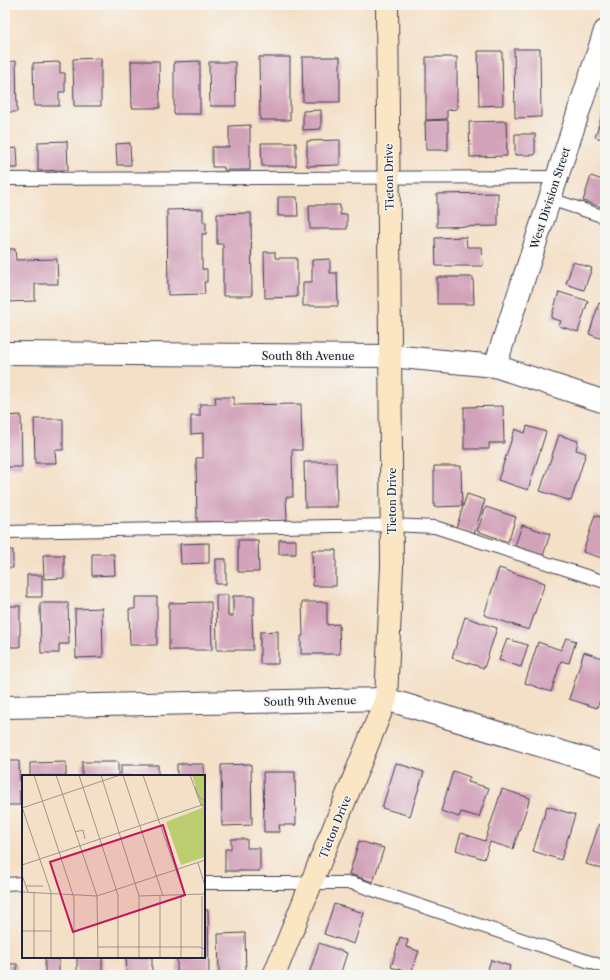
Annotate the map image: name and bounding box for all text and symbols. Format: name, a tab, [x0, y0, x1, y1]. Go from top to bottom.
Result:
street label: Tieton Drive	[381, 144, 397, 210]
street label: West Division Street	[527, 145, 573, 252]
street label: South 8th Avenue	[262, 349, 354, 363]
street label: Tieton Drive	[385, 468, 399, 534]
street label: South 9th Avenue	[264, 693, 356, 709]
inset map	[22, 775, 205, 958]
street label: Tieton Drive	[316, 793, 354, 861]

